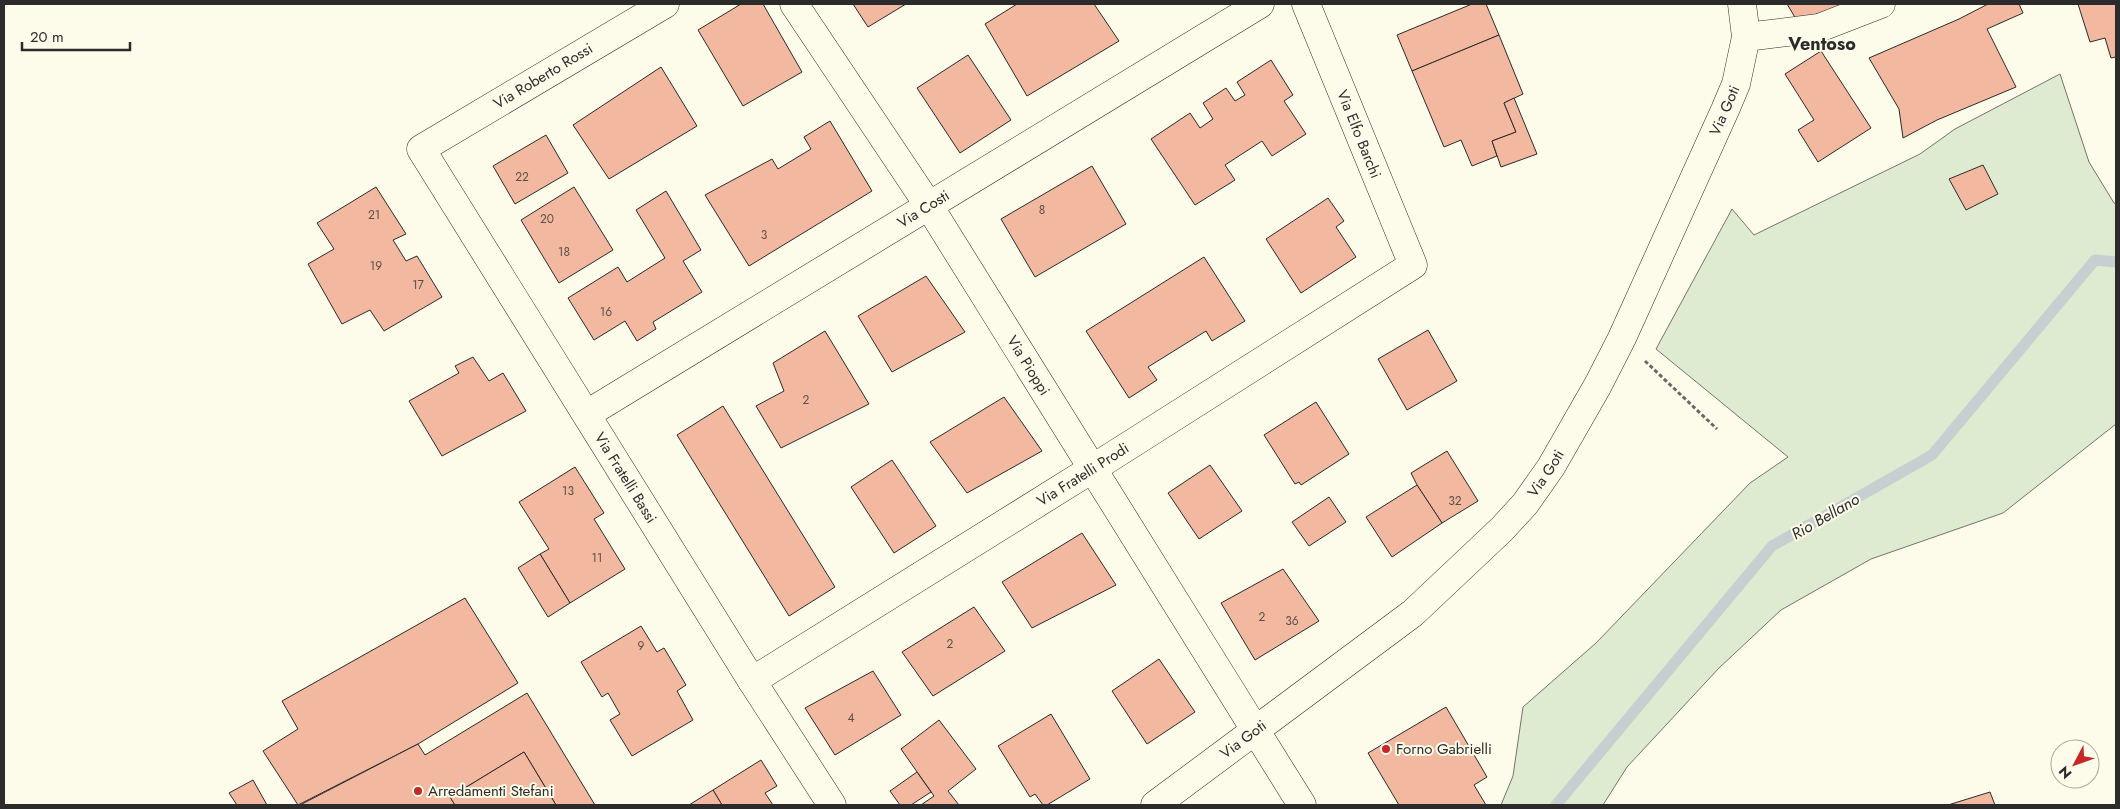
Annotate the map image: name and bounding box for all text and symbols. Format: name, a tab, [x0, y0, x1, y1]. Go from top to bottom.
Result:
scale bar	[22, 20, 130, 52]
text: 20 m	[30, 26, 64, 48]
district label: Ventoso	[1787, 31, 1856, 57]
street label: Via Roberto Rossi	[489, 38, 597, 114]
street label: Via Goti	[1704, 82, 1745, 139]
street label: Via Elfo Barchi	[1331, 86, 1387, 182]
house number: 22	[515, 168, 529, 186]
street label: Via Costi	[893, 185, 954, 233]
house number: 8	[1039, 201, 1045, 219]
house number: 21	[368, 206, 380, 224]
house number: 20	[540, 210, 554, 228]
house number: 3	[761, 226, 768, 244]
house number: 18	[558, 243, 570, 261]
house number: 19	[370, 257, 382, 275]
house number: 17	[412, 276, 425, 294]
house number: 16	[600, 303, 612, 321]
street label: Via Pioppi	[1001, 331, 1055, 400]
house number: 2	[803, 391, 810, 409]
street label: Via Fratelli Bassi	[589, 428, 662, 527]
street label: Via Fratelli Prodi	[1032, 437, 1133, 512]
street label: Via Goti	[1522, 446, 1570, 502]
house number: 13	[562, 482, 574, 500]
water label: Rio Bellano	[1787, 487, 1864, 545]
house number: 32	[1448, 492, 1462, 510]
house number: 11	[592, 549, 602, 567]
house number: 2	[1259, 608, 1266, 626]
house number: 36	[1285, 612, 1299, 630]
house number: 2	[947, 635, 954, 653]
house number: 9	[638, 637, 645, 655]
house number: 4	[848, 709, 855, 727]
street label: Via Goti	[1215, 715, 1271, 764]
place label: Forno Gabrielli	[1396, 738, 1492, 760]
north arrow	[2050, 739, 2100, 789]
marker: Forno Gabrielli	[1380, 743, 1392, 755]
text: N	[2054, 762, 2076, 783]
place label: Arredamenti Stefani	[428, 780, 554, 802]
marker: Arredamenti Stefani	[412, 785, 424, 797]

